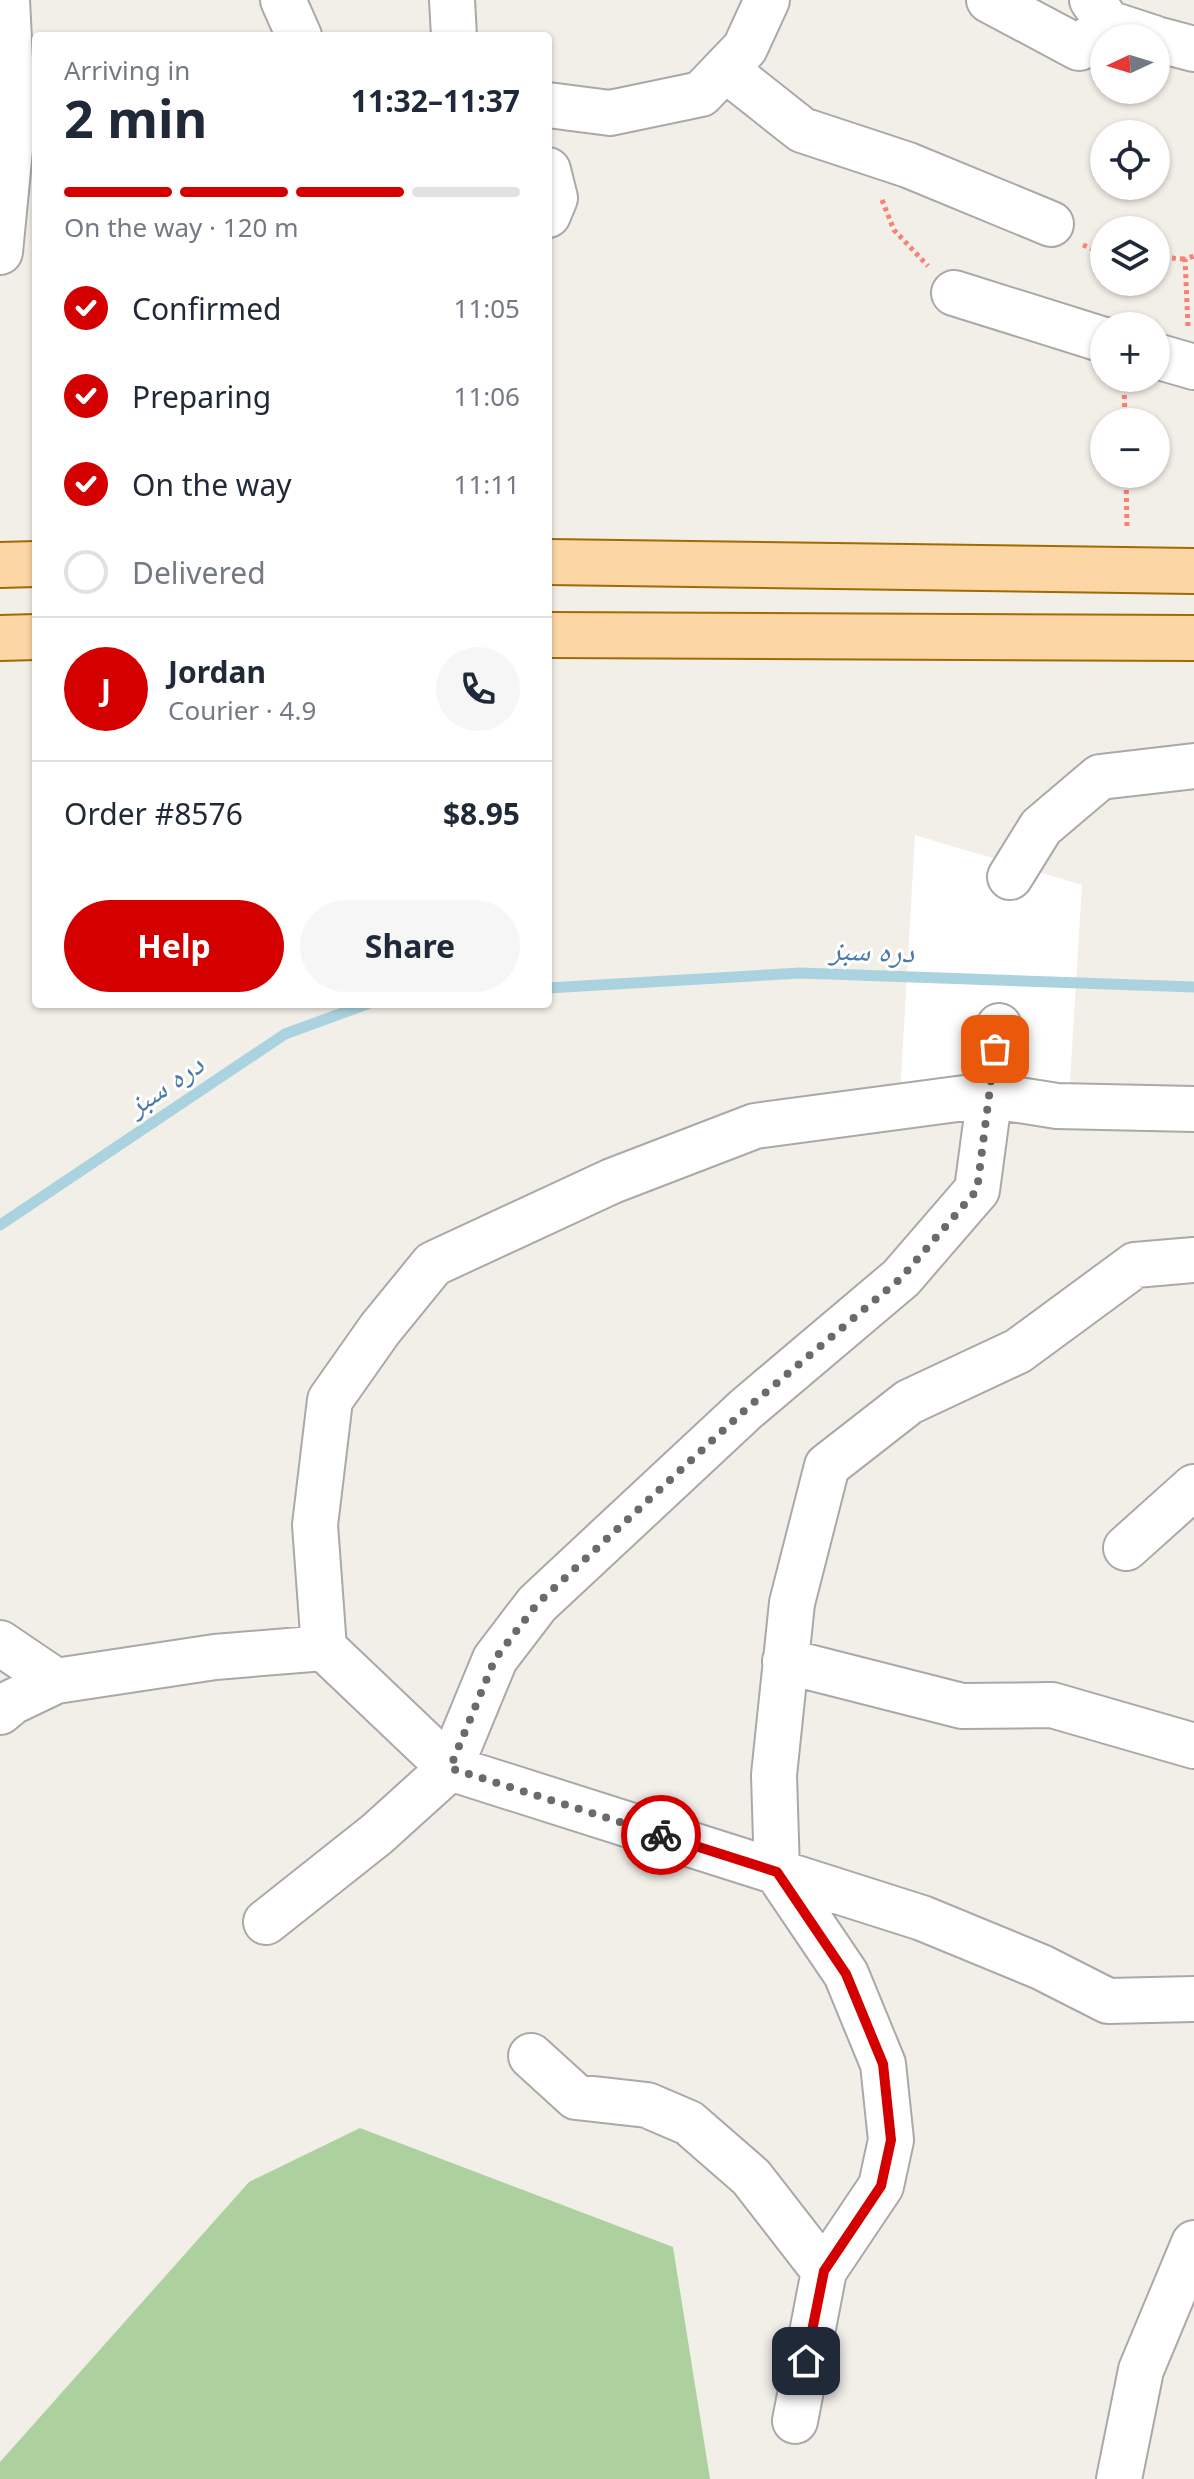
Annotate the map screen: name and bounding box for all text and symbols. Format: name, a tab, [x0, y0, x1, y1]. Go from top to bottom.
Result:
north arrow	[1090, 24, 1170, 104]
map controls	[1090, 24, 1170, 488]
text: Arriving in	[64, 52, 190, 88]
text: 11:32–11:37	[351, 80, 520, 121]
text: 2 min	[64, 82, 207, 153]
button: locate	[1090, 120, 1170, 200]
text: On the way · 120 m	[64, 209, 298, 245]
button: layers	[1090, 216, 1170, 296]
icon: check	[64, 286, 108, 330]
text: Confirmed	[132, 288, 282, 329]
text: 11:05	[454, 290, 520, 326]
button: +	[1090, 312, 1170, 392]
icon: check	[64, 374, 108, 418]
text: Preparing	[132, 376, 271, 417]
text: 11:06	[454, 378, 520, 414]
button: −	[1090, 408, 1170, 488]
icon: check	[64, 462, 108, 506]
text: On the way	[132, 464, 292, 505]
text: 11:11	[454, 466, 520, 502]
text: Delivered	[132, 552, 266, 593]
button: phone	[436, 647, 520, 731]
text: Jordan	[168, 651, 266, 692]
text: J	[101, 669, 111, 710]
text: Courier · 4.9	[168, 692, 316, 728]
text: Order #8576	[64, 793, 243, 834]
text: $8.95	[443, 793, 520, 834]
button: Help	[64, 900, 284, 992]
button: Share	[300, 900, 520, 992]
water label: دره سبز	[827, 927, 916, 971]
pin	[961, 1015, 1029, 1083]
icon: bag	[973, 1027, 1017, 1071]
water label: دره سبز	[116, 1043, 211, 1126]
courier	[621, 1795, 701, 1875]
icon: bike	[639, 1813, 683, 1857]
pin	[772, 2327, 840, 2395]
icon: home	[784, 2339, 828, 2383]

